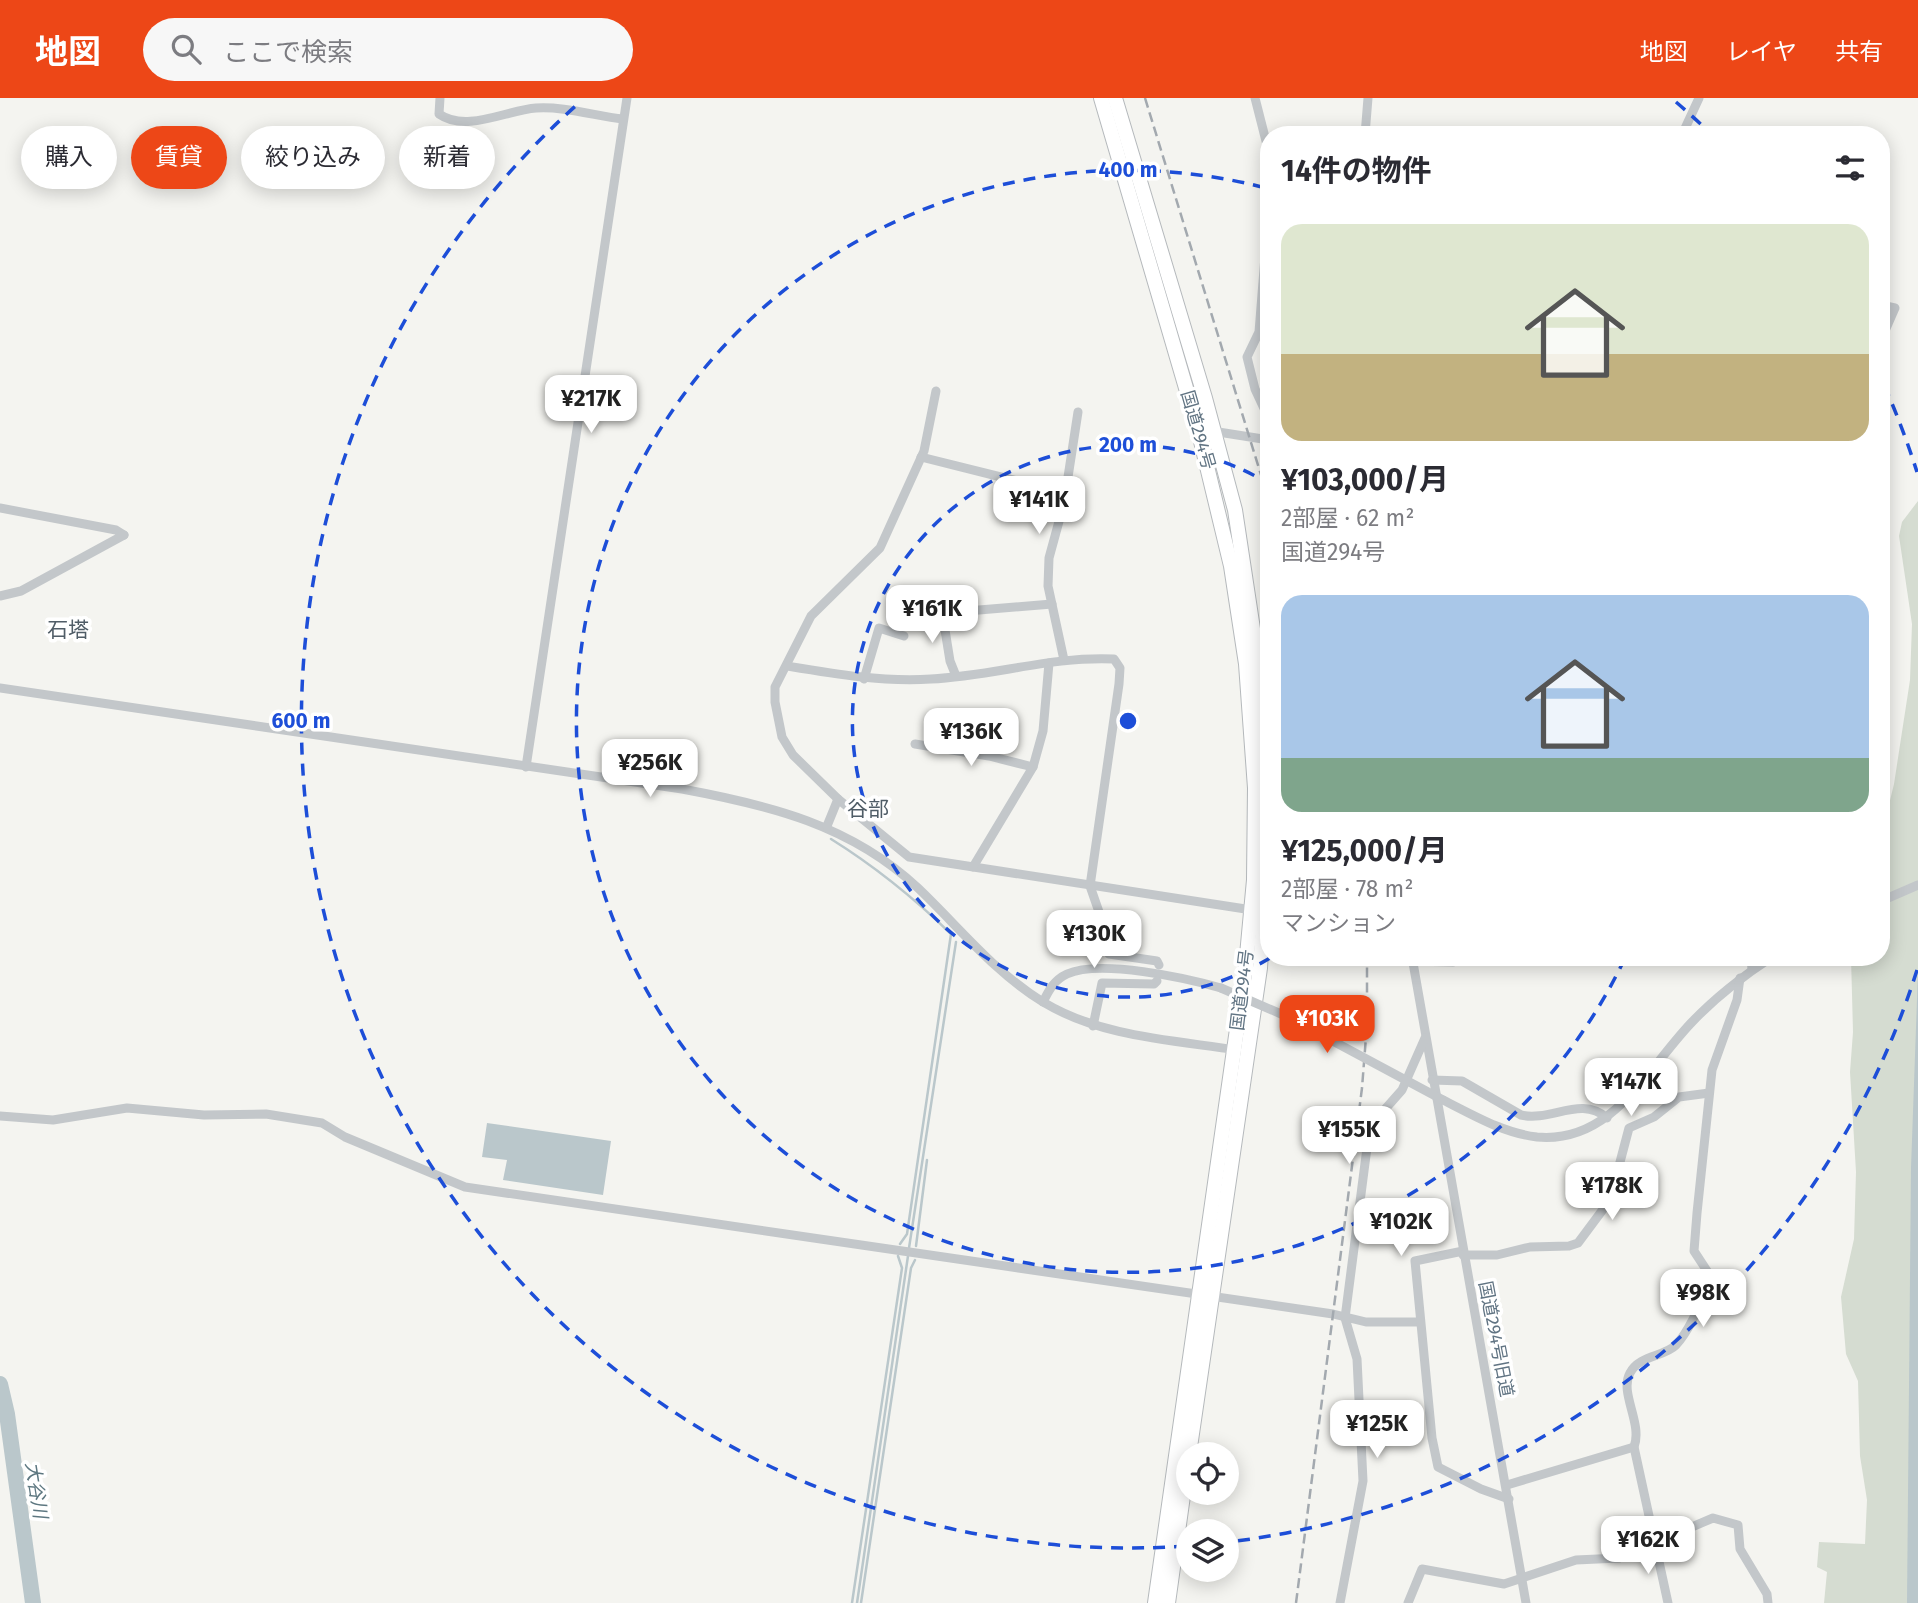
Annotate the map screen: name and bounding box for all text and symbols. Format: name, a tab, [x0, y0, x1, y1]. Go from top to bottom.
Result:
search box	[143, 18, 633, 81]
icon: search	[167, 30, 205, 68]
text: 地図	[35, 32, 101, 72]
text: ここで検索	[223, 37, 353, 68]
text: 地図	[1640, 38, 1688, 66]
text: レイヤ	[1726, 38, 1797, 66]
text: 共有	[1835, 38, 1883, 66]
chip: 購入	[21, 126, 117, 189]
chip: 賃貸	[131, 126, 227, 189]
chip: 絞り込み	[241, 126, 385, 189]
chip: 新着	[399, 126, 495, 189]
icon: filters	[1831, 149, 1869, 187]
text: 14件の物件	[1281, 153, 1432, 189]
text: 400 m	[1098, 157, 1158, 183]
icon: home	[1512, 270, 1638, 396]
pin: ¥217K	[542, 376, 640, 435]
text: ¥217K	[561, 384, 621, 412]
street label: 国道294号	[1176, 388, 1220, 472]
text: 200 m	[1099, 432, 1157, 458]
text: ¥103,000/月	[1281, 462, 1449, 498]
pin: ¥141K	[990, 476, 1088, 536]
text: ¥141K	[1009, 485, 1069, 513]
text: 2部屋 · 62 m²	[1281, 504, 1414, 532]
text: 国道294号	[1281, 538, 1385, 566]
pin: ¥161K	[883, 586, 981, 645]
text: ¥161K	[902, 594, 962, 622]
district label: 石塔	[47, 617, 89, 643]
icon: home	[1512, 641, 1638, 767]
text: 600 m	[271, 708, 331, 734]
pin: ¥136K	[922, 708, 1020, 768]
centre of rings	[1116, 709, 1140, 733]
text: ¥136K	[940, 717, 1002, 745]
pin: ¥256K	[601, 740, 699, 799]
text: ¥256K	[618, 748, 682, 776]
district label: 谷部	[847, 796, 889, 822]
text: ¥125,000/月	[1281, 833, 1448, 869]
text: 2部屋 · 78 m²	[1281, 875, 1413, 903]
text: マンション	[1281, 909, 1396, 937]
pin: ¥130K	[1045, 910, 1143, 970]
text: ¥130K	[1062, 919, 1126, 947]
street label: 国道294号	[1226, 948, 1258, 1032]
pin: ¥103K	[1278, 996, 1376, 1055]
text: ¥103K	[1296, 1004, 1358, 1032]
pin: ¥147K	[1582, 1058, 1680, 1118]
text: ¥147K	[1601, 1067, 1661, 1095]
pin: ¥155K	[1300, 1107, 1398, 1166]
text: ¥155K	[1318, 1115, 1380, 1143]
pin: ¥178K	[1563, 1162, 1661, 1222]
text: ¥178K	[1581, 1171, 1643, 1199]
pin: ¥102K	[1352, 1198, 1450, 1258]
text: ¥102K	[1370, 1207, 1432, 1235]
pin: ¥98K	[1662, 1270, 1744, 1329]
text: ¥98K	[1676, 1278, 1730, 1306]
street label: 国道294号旧道	[1474, 1279, 1518, 1399]
pin: ¥125K	[1328, 1400, 1426, 1460]
text: ¥125K	[1346, 1409, 1408, 1437]
map controls	[1176, 1442, 1239, 1582]
button: locate	[1176, 1442, 1239, 1505]
water label: 大谷川	[21, 1460, 53, 1522]
pin: ¥162K	[1599, 1516, 1697, 1576]
button: layers	[1176, 1519, 1239, 1582]
text: ¥162K	[1617, 1525, 1679, 1553]

